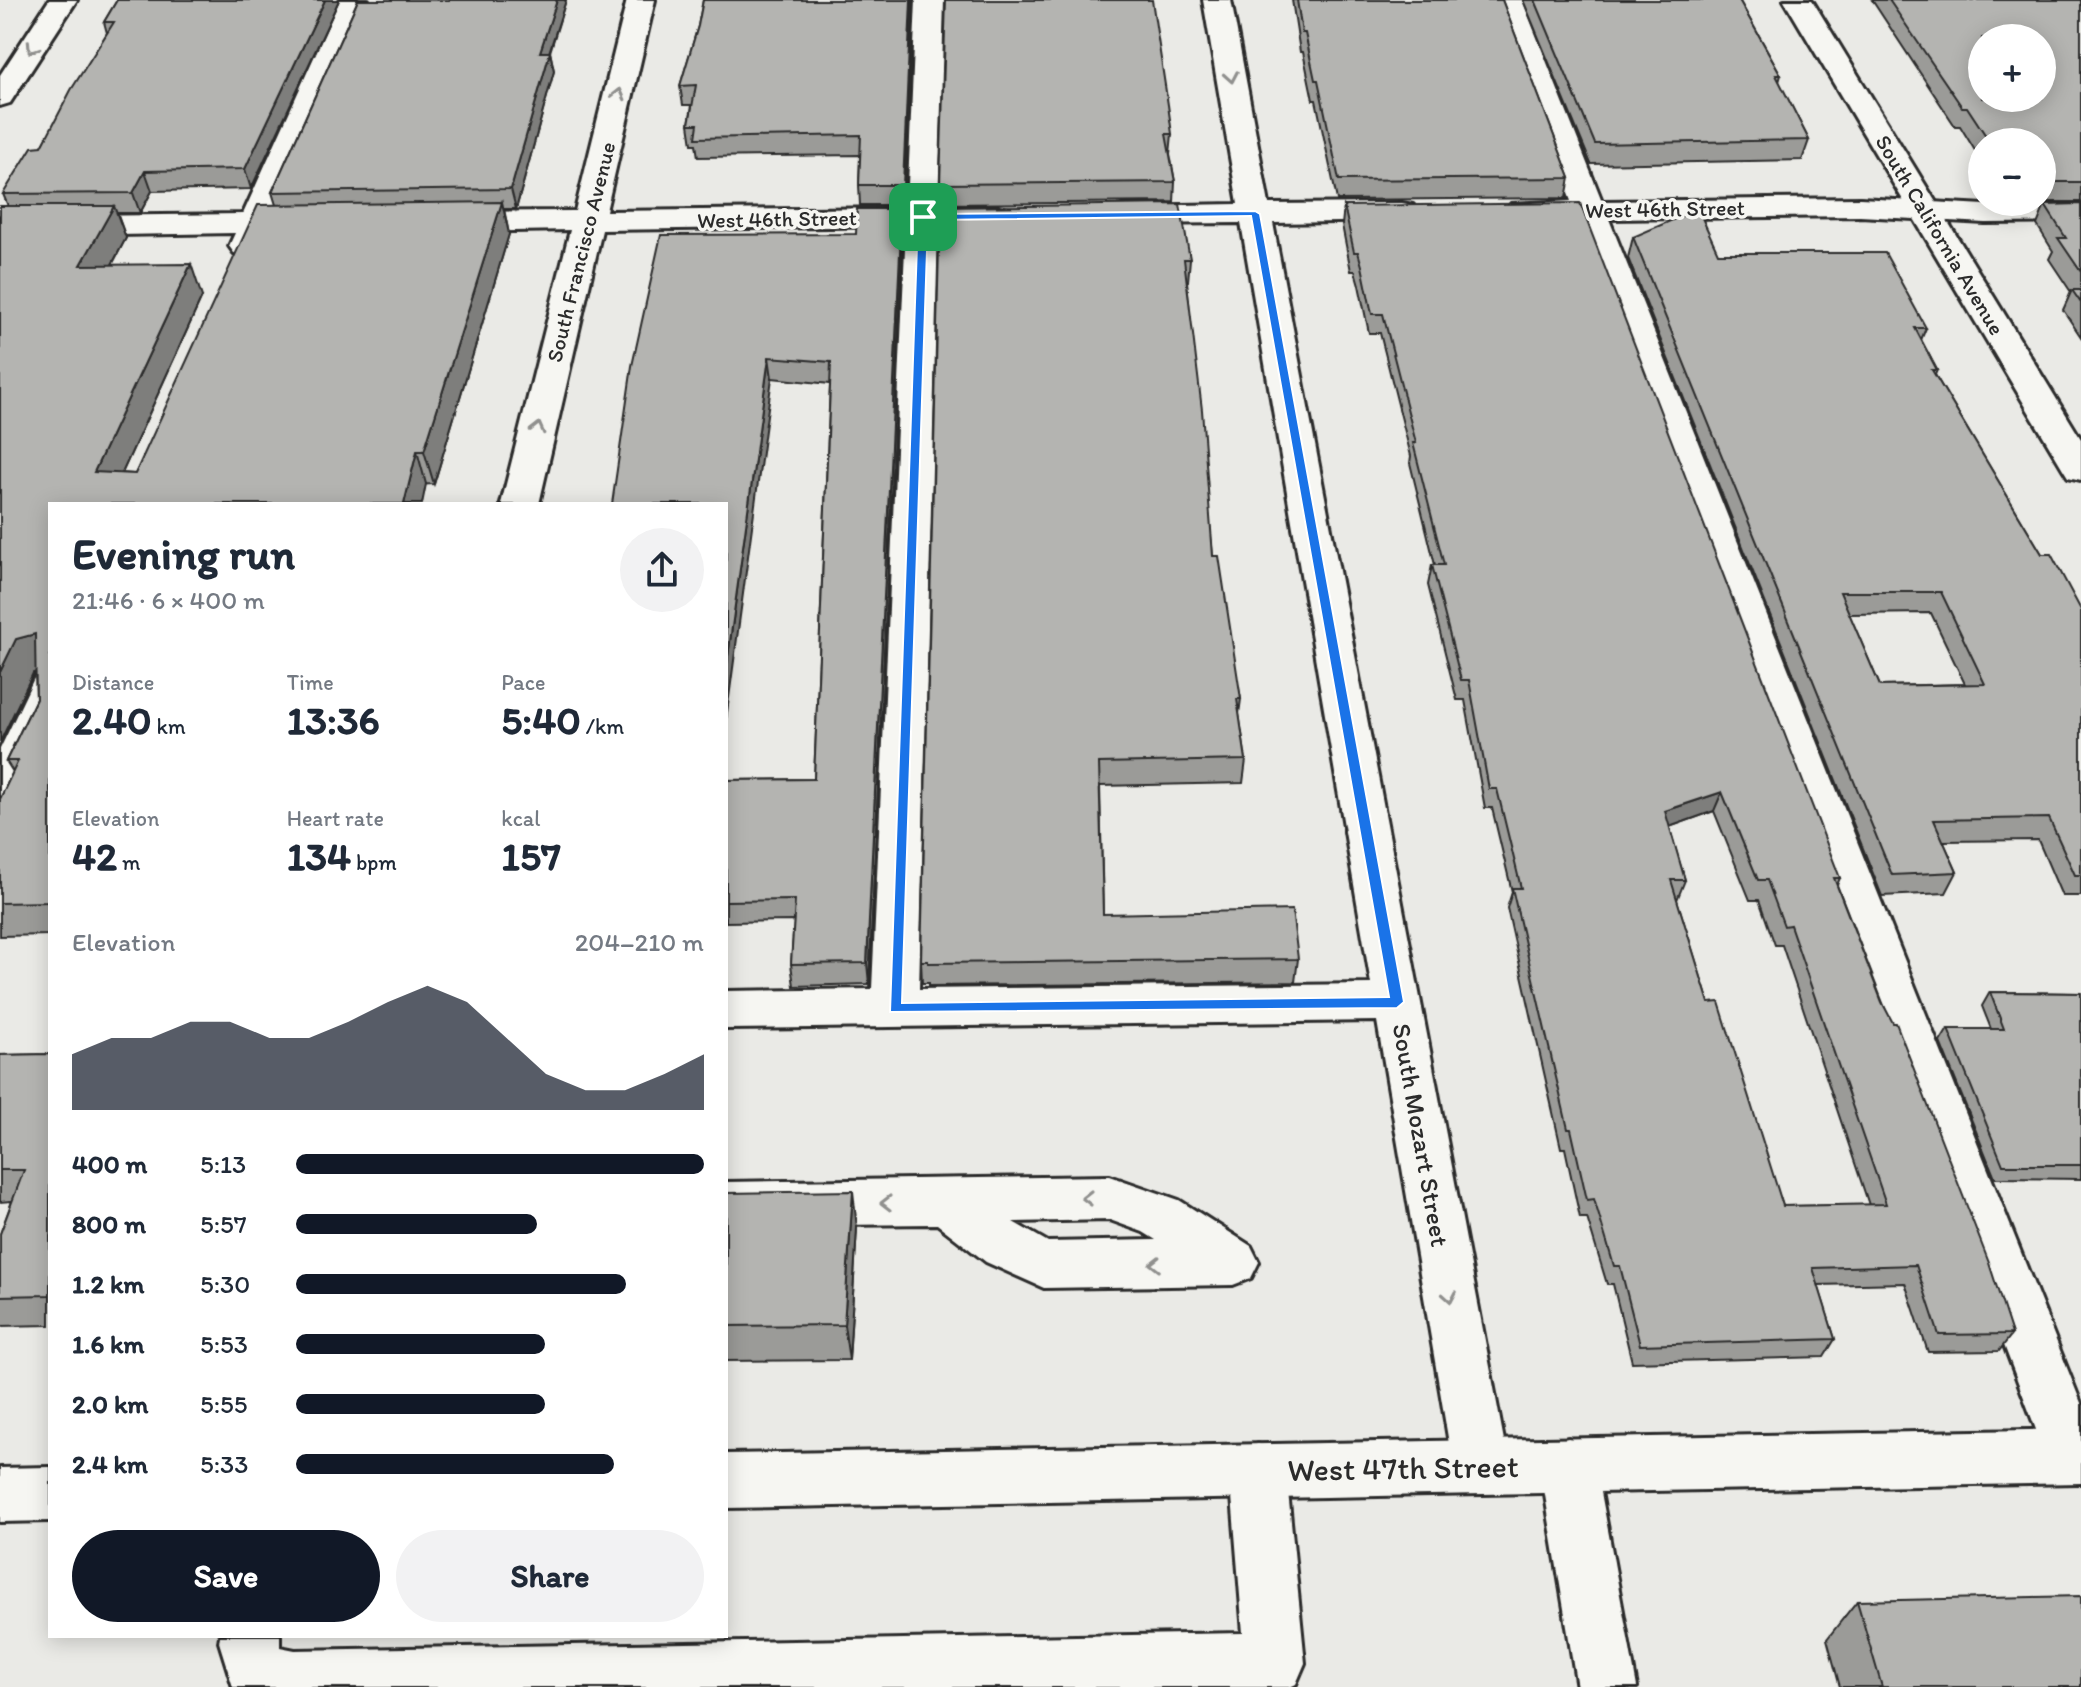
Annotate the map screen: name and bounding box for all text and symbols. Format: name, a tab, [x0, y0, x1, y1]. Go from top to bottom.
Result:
map controls	[1968, 24, 2056, 216]
button: +	[1968, 24, 2056, 112]
one-way arrow	[26, 40, 41, 54]
one-way arrow	[1221, 70, 1238, 84]
one-way arrow	[610, 87, 627, 101]
button: −	[1968, 128, 2056, 216]
street label: South California Avenue	[1870, 130, 2010, 340]
street label: South Francisco Avenue	[541, 139, 621, 365]
pin	[889, 183, 957, 251]
street label: West 46th Street	[1585, 194, 1745, 224]
icon: arrive	[901, 195, 945, 239]
street label: West 46th Street	[697, 204, 857, 234]
one-way arrow	[529, 422, 546, 436]
text: Evening run	[72, 527, 295, 580]
button: share	[620, 528, 704, 612]
text: 21:46 · 6 × 400 m	[72, 584, 265, 616]
text: Distance	[72, 669, 154, 696]
text: Time	[287, 669, 334, 696]
text: Pace	[501, 669, 545, 696]
text: 2.40	[72, 696, 152, 744]
text: 13:36	[287, 696, 380, 744]
text: 5:40	[501, 696, 581, 744]
text: km	[152, 713, 186, 740]
text: /km	[581, 713, 624, 740]
text: Elevation	[72, 805, 159, 832]
text: Heart rate	[287, 805, 384, 832]
text: kcal	[501, 805, 540, 832]
text: 42	[72, 832, 117, 880]
text: 134	[287, 832, 351, 880]
text: 157	[501, 832, 561, 880]
text: m	[117, 849, 141, 876]
text: bpm	[351, 849, 397, 876]
text: Elevation	[72, 926, 175, 958]
text: 204–210 m	[575, 926, 704, 958]
street label: South Mozart Street	[1386, 1021, 1456, 1249]
text: 400 m	[72, 1148, 147, 1180]
text: 5:13	[200, 1148, 246, 1180]
one-way arrow	[1080, 1189, 1093, 1207]
one-way arrow	[879, 1194, 892, 1212]
text: 800 m	[72, 1208, 146, 1240]
text: 5:57	[200, 1208, 247, 1240]
one-way arrow	[1148, 1255, 1161, 1272]
text: 1.2 km	[72, 1268, 144, 1300]
text: 5:30	[200, 1268, 250, 1300]
one-way arrow	[1441, 1290, 1458, 1304]
text: 1.6 km	[72, 1328, 144, 1360]
text: 5:53	[200, 1328, 248, 1360]
text: 2.0 km	[72, 1388, 148, 1420]
text: 5:55	[200, 1388, 247, 1420]
street label: West 47th Street	[1287, 1447, 1519, 1489]
text: 2.4 km	[72, 1448, 148, 1480]
text: 5:33	[200, 1448, 248, 1480]
button: Save	[72, 1530, 380, 1622]
button: Share	[396, 1530, 704, 1622]

